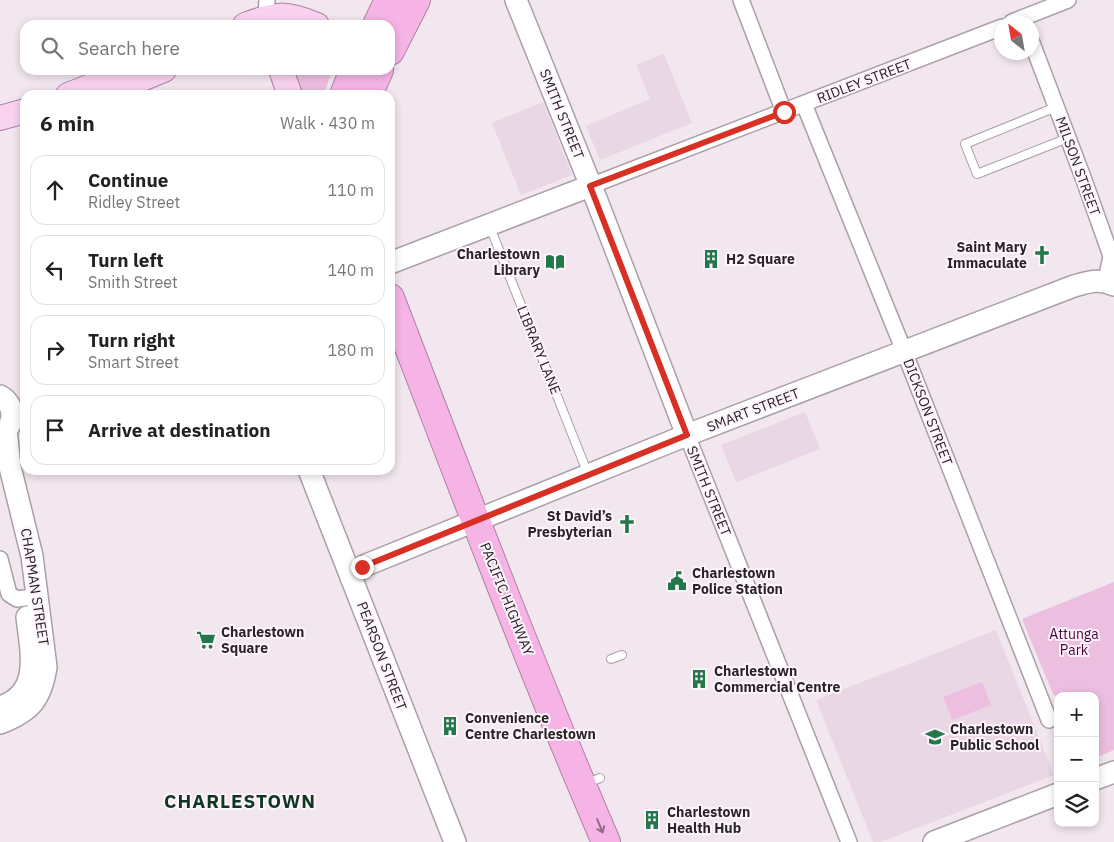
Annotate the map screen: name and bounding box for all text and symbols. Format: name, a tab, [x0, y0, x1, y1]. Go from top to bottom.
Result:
north arrow	[994, 15, 1039, 60]
search box	[20, 20, 395, 75]
icon: search	[38, 34, 66, 62]
text: Search here	[78, 36, 180, 60]
street label: RIDLEY STREET	[814, 55, 914, 107]
street label: SMITH STREET	[536, 66, 588, 162]
route start	[773, 101, 796, 124]
text: 6 min	[40, 109, 95, 137]
text: Walk · 430 m	[280, 113, 375, 133]
street label: MILSON STREET	[1052, 114, 1104, 218]
text: Continue	[88, 168, 168, 192]
icon: ahead	[41, 176, 69, 204]
text: 110 m	[327, 180, 374, 200]
text: Ridley Street	[88, 192, 180, 212]
place label: Saint Mary Immaculate	[947, 238, 1028, 272]
church icon: Saint Mary Immaculate	[1031, 244, 1053, 266]
place label: Charlestown Library	[457, 245, 541, 279]
text: Turn left	[88, 248, 164, 272]
building icon: H2 Square	[700, 248, 722, 270]
place label: H2 Square	[726, 250, 795, 268]
library icon: Charlestown Library	[544, 251, 566, 273]
icon: left	[41, 256, 69, 284]
text: 140 m	[327, 260, 374, 280]
text: Smith Street	[88, 272, 178, 292]
street label: LIBRARY LANE	[513, 303, 565, 397]
text: Turn right	[88, 328, 175, 352]
icon: right	[41, 336, 69, 364]
text: 180 m	[327, 340, 374, 360]
text: Smart Street	[88, 352, 179, 372]
street label: DICKSON STREET	[899, 356, 957, 468]
street label: SMART STREET	[704, 384, 802, 436]
icon: arrive	[41, 416, 69, 444]
text: Arrive at destination	[88, 418, 271, 442]
street label: SMITH STREET	[683, 443, 735, 539]
place label: St David’s Presbyterian	[527, 507, 612, 541]
church icon: St David’s Presbyterian	[616, 513, 638, 535]
street label: CHAPMAN STREET	[17, 527, 53, 647]
street label: PACIFIC HIGHWAY	[476, 540, 538, 659]
route end	[351, 556, 374, 579]
place label: Charlestown Police Station	[692, 564, 783, 598]
public building icon: Charlestown Police Station	[666, 570, 688, 592]
street label: PEARSON STREET	[353, 599, 411, 713]
place label: Charlestown Square	[221, 623, 304, 657]
park label: Attunga Park	[1049, 625, 1099, 659]
supermarket icon: Charlestown Square	[195, 629, 217, 651]
place label: Charlestown Commercial Centre	[714, 662, 841, 696]
building icon: Charlestown Commercial Centre	[688, 668, 710, 690]
map controls	[1054, 692, 1099, 827]
button: +	[1054, 692, 1099, 737]
place label: Convenience Centre Charlestown	[465, 709, 596, 743]
building icon: Convenience Centre Charlestown	[439, 715, 461, 737]
place label: Charlestown Public School	[950, 720, 1039, 754]
school or university icon: Charlestown Public School	[924, 726, 946, 748]
button: −	[1054, 737, 1099, 782]
button: layers	[1054, 782, 1099, 827]
district label: CHARLESTOWN	[164, 789, 316, 813]
place label: Charlestown Health Hub	[667, 803, 750, 837]
building icon: Charlestown Health Hub	[641, 809, 663, 831]
one-way arrow	[595, 818, 605, 833]

